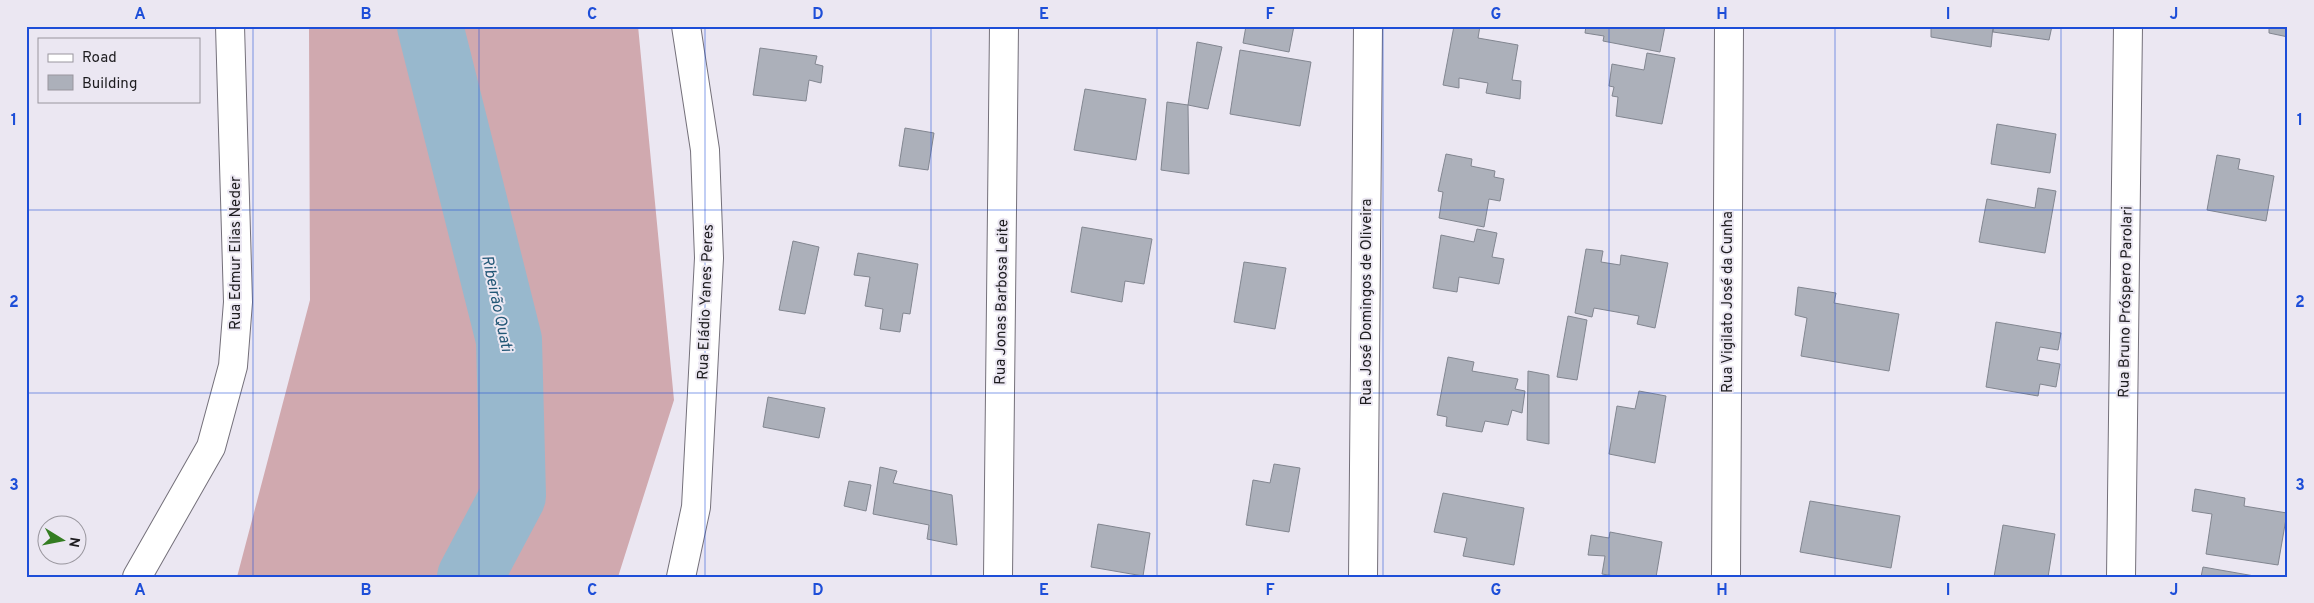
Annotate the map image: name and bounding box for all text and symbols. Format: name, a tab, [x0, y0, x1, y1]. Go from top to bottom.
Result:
text: A	[134, 5, 146, 25]
text: B	[360, 5, 372, 25]
text: C	[587, 5, 597, 25]
text: D	[812, 5, 824, 25]
text: E	[1039, 5, 1049, 25]
text: F	[1265, 5, 1275, 25]
text: G	[1491, 5, 1501, 25]
text: H	[1716, 5, 1728, 25]
text: I	[1946, 5, 1950, 25]
text: J	[2170, 5, 2178, 25]
legend	[38, 38, 200, 102]
text: Road	[82, 49, 117, 68]
text: Building	[82, 75, 137, 94]
text: 1	[11, 111, 17, 131]
text: 1	[2297, 111, 2303, 131]
street label: Rua Edmur Elias Neder	[227, 176, 246, 330]
street label: Rua José Domingos de Oliveira	[1358, 199, 1377, 405]
street label: Rua Bruno Próspero Parolari	[2115, 206, 2138, 398]
street label: Rua Vigilato José da Cunha	[1719, 211, 1738, 393]
street label: Rua Jonas Barbosa Leite	[992, 219, 1013, 385]
street label: Rua Eládio Yanes Peres	[694, 224, 719, 380]
water label: Ribeirão Quati	[476, 253, 516, 355]
text: 2	[9, 293, 19, 313]
text: 2	[2295, 293, 2305, 313]
text: 3	[9, 476, 19, 496]
text: 3	[2295, 476, 2305, 496]
north arrow	[38, 516, 88, 566]
text: N	[64, 536, 83, 548]
text: A	[134, 581, 146, 601]
text: B	[360, 581, 372, 601]
text: C	[587, 581, 597, 601]
text: D	[812, 581, 824, 601]
text: E	[1039, 581, 1049, 601]
text: F	[1265, 581, 1275, 601]
text: G	[1491, 581, 1501, 601]
text: H	[1716, 581, 1728, 601]
text: I	[1946, 581, 1950, 601]
text: J	[2170, 581, 2178, 601]

